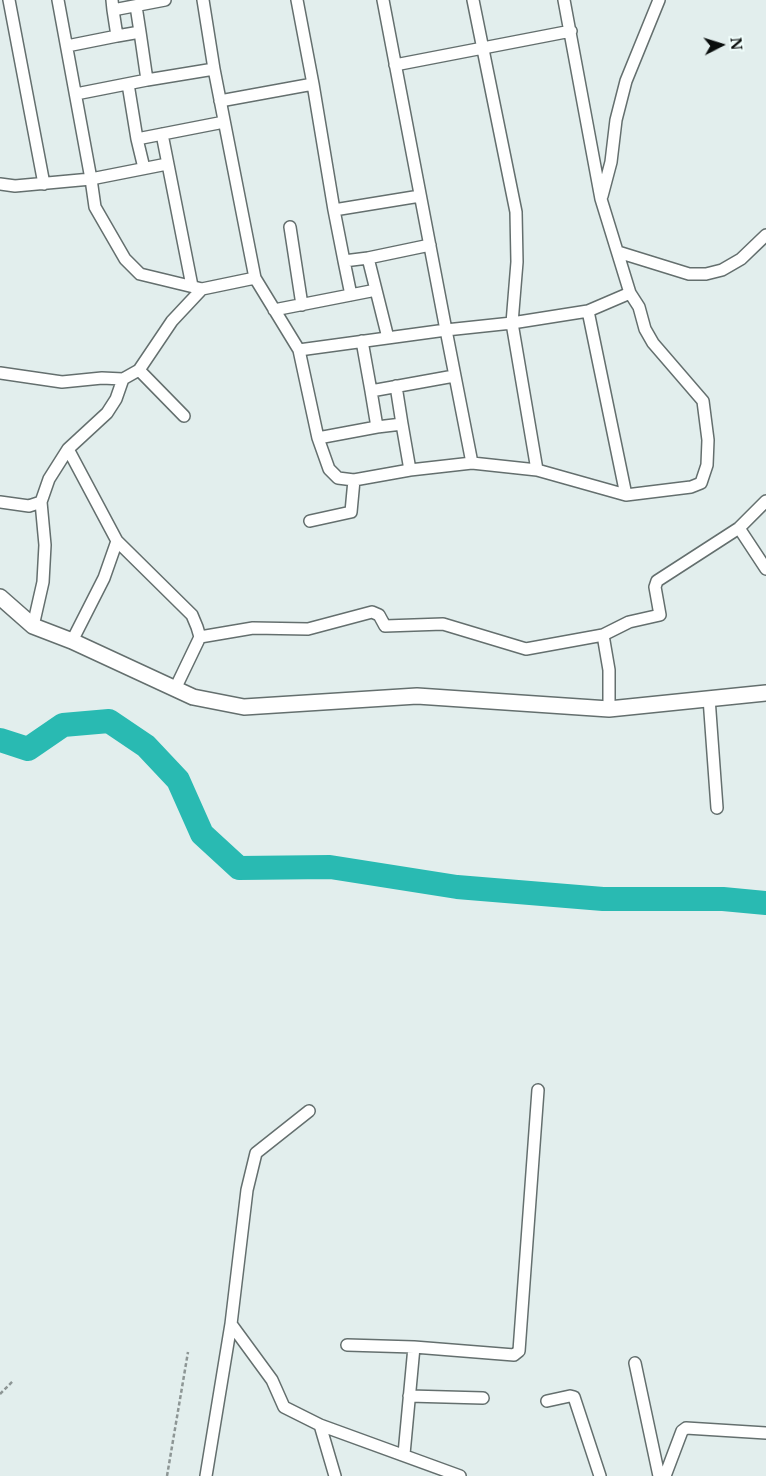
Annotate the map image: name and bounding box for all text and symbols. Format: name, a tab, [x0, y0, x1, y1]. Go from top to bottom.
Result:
north arrow	[696, 20, 746, 70]
text: N	[726, 36, 745, 51]

